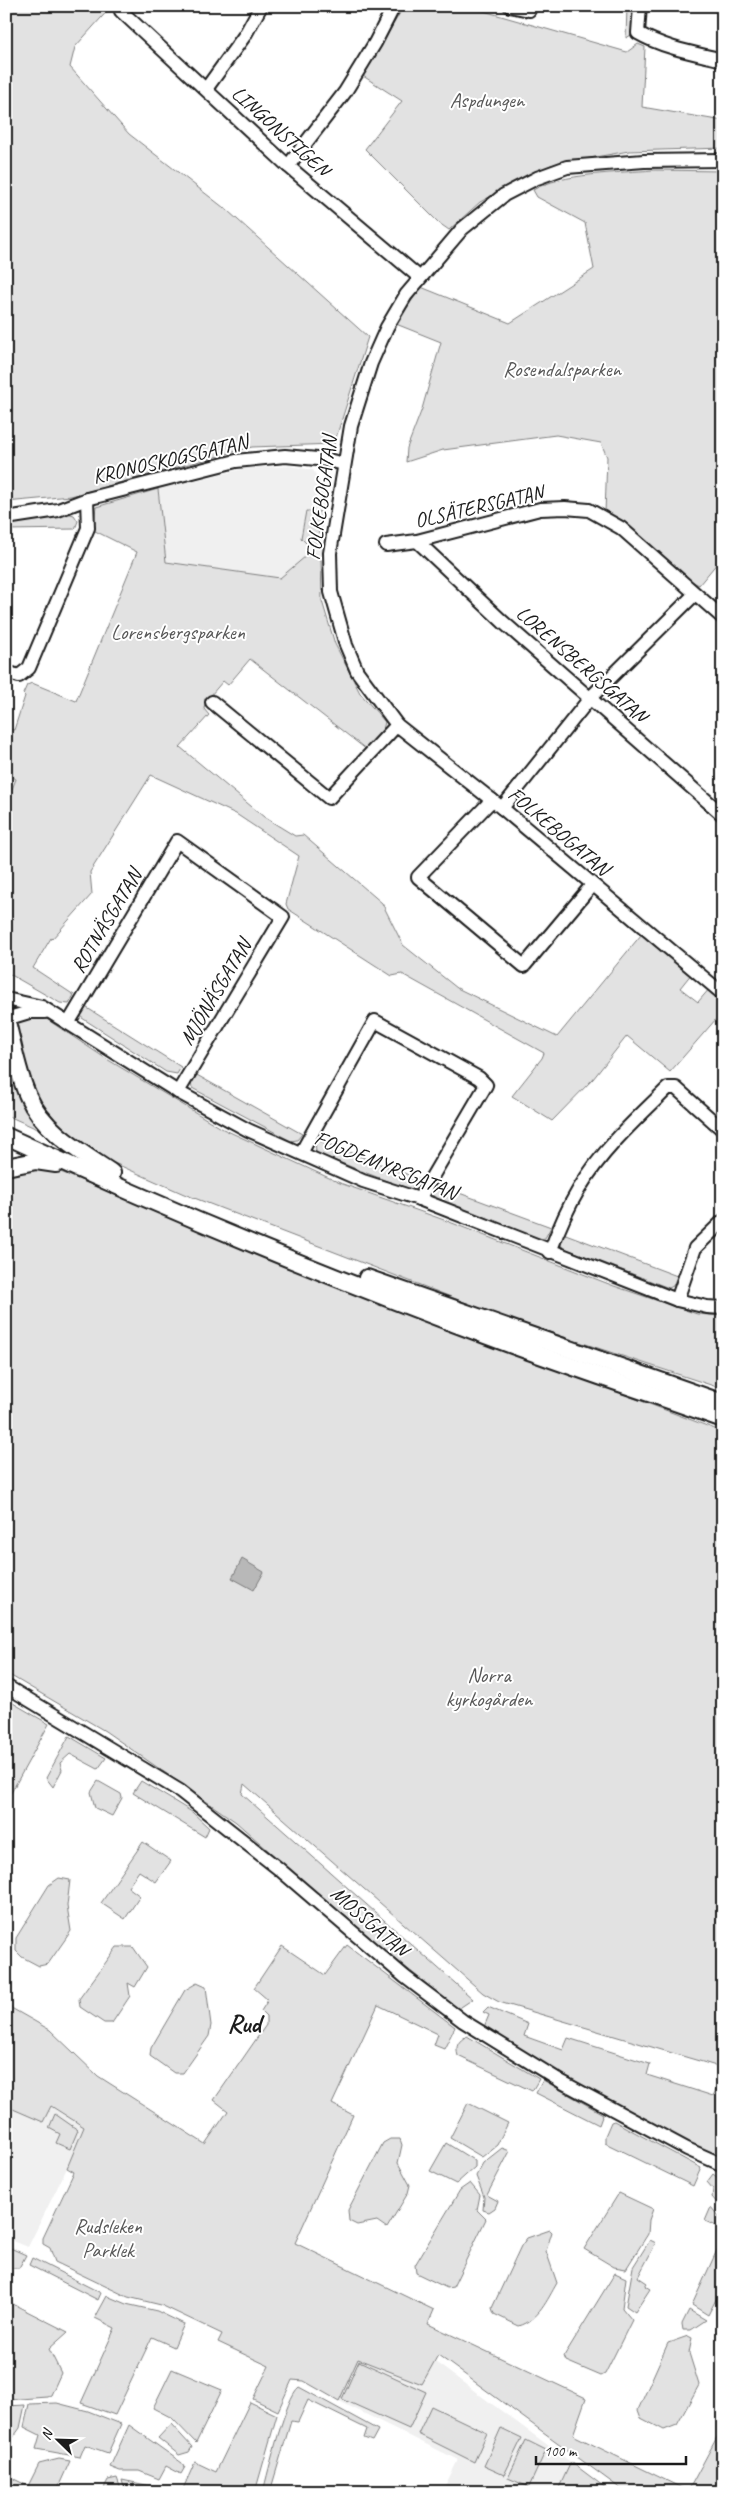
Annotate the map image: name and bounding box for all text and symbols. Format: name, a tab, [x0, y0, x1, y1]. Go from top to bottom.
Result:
street label: LINGONSTIGEN	[227, 80, 338, 184]
park label: Aspdungen	[450, 87, 526, 113]
park label: Rosendalsparken	[503, 356, 623, 382]
street label: KRONOSKOGSGATAN	[90, 428, 253, 489]
street label: FOLKEBOGATAN	[299, 431, 343, 561]
street label: OLSÄTERSGATAN	[412, 478, 549, 533]
street label: LORENSBERGSGATAN	[511, 600, 655, 730]
park label: Lorensbergsparken	[111, 619, 246, 645]
street label: FOLKEBOGATAN	[503, 781, 618, 883]
street label: ROTNÄSGATAN	[65, 861, 149, 978]
street label: MJÖNÄSGATAN	[173, 932, 258, 1049]
street label: FOGDEMYRSGATAN	[311, 1125, 464, 1207]
park label: Norra kyrkogården	[446, 1662, 534, 1712]
street label: MOSSGATAN	[326, 1880, 417, 1964]
district label: Rud	[227, 2007, 265, 2040]
park label: Rudsleken Parklek	[74, 2213, 143, 2263]
north arrow	[32, 2416, 82, 2466]
text: N	[37, 2426, 57, 2442]
scale bar	[536, 2433, 686, 2465]
text: 100 m	[544, 2442, 578, 2461]

